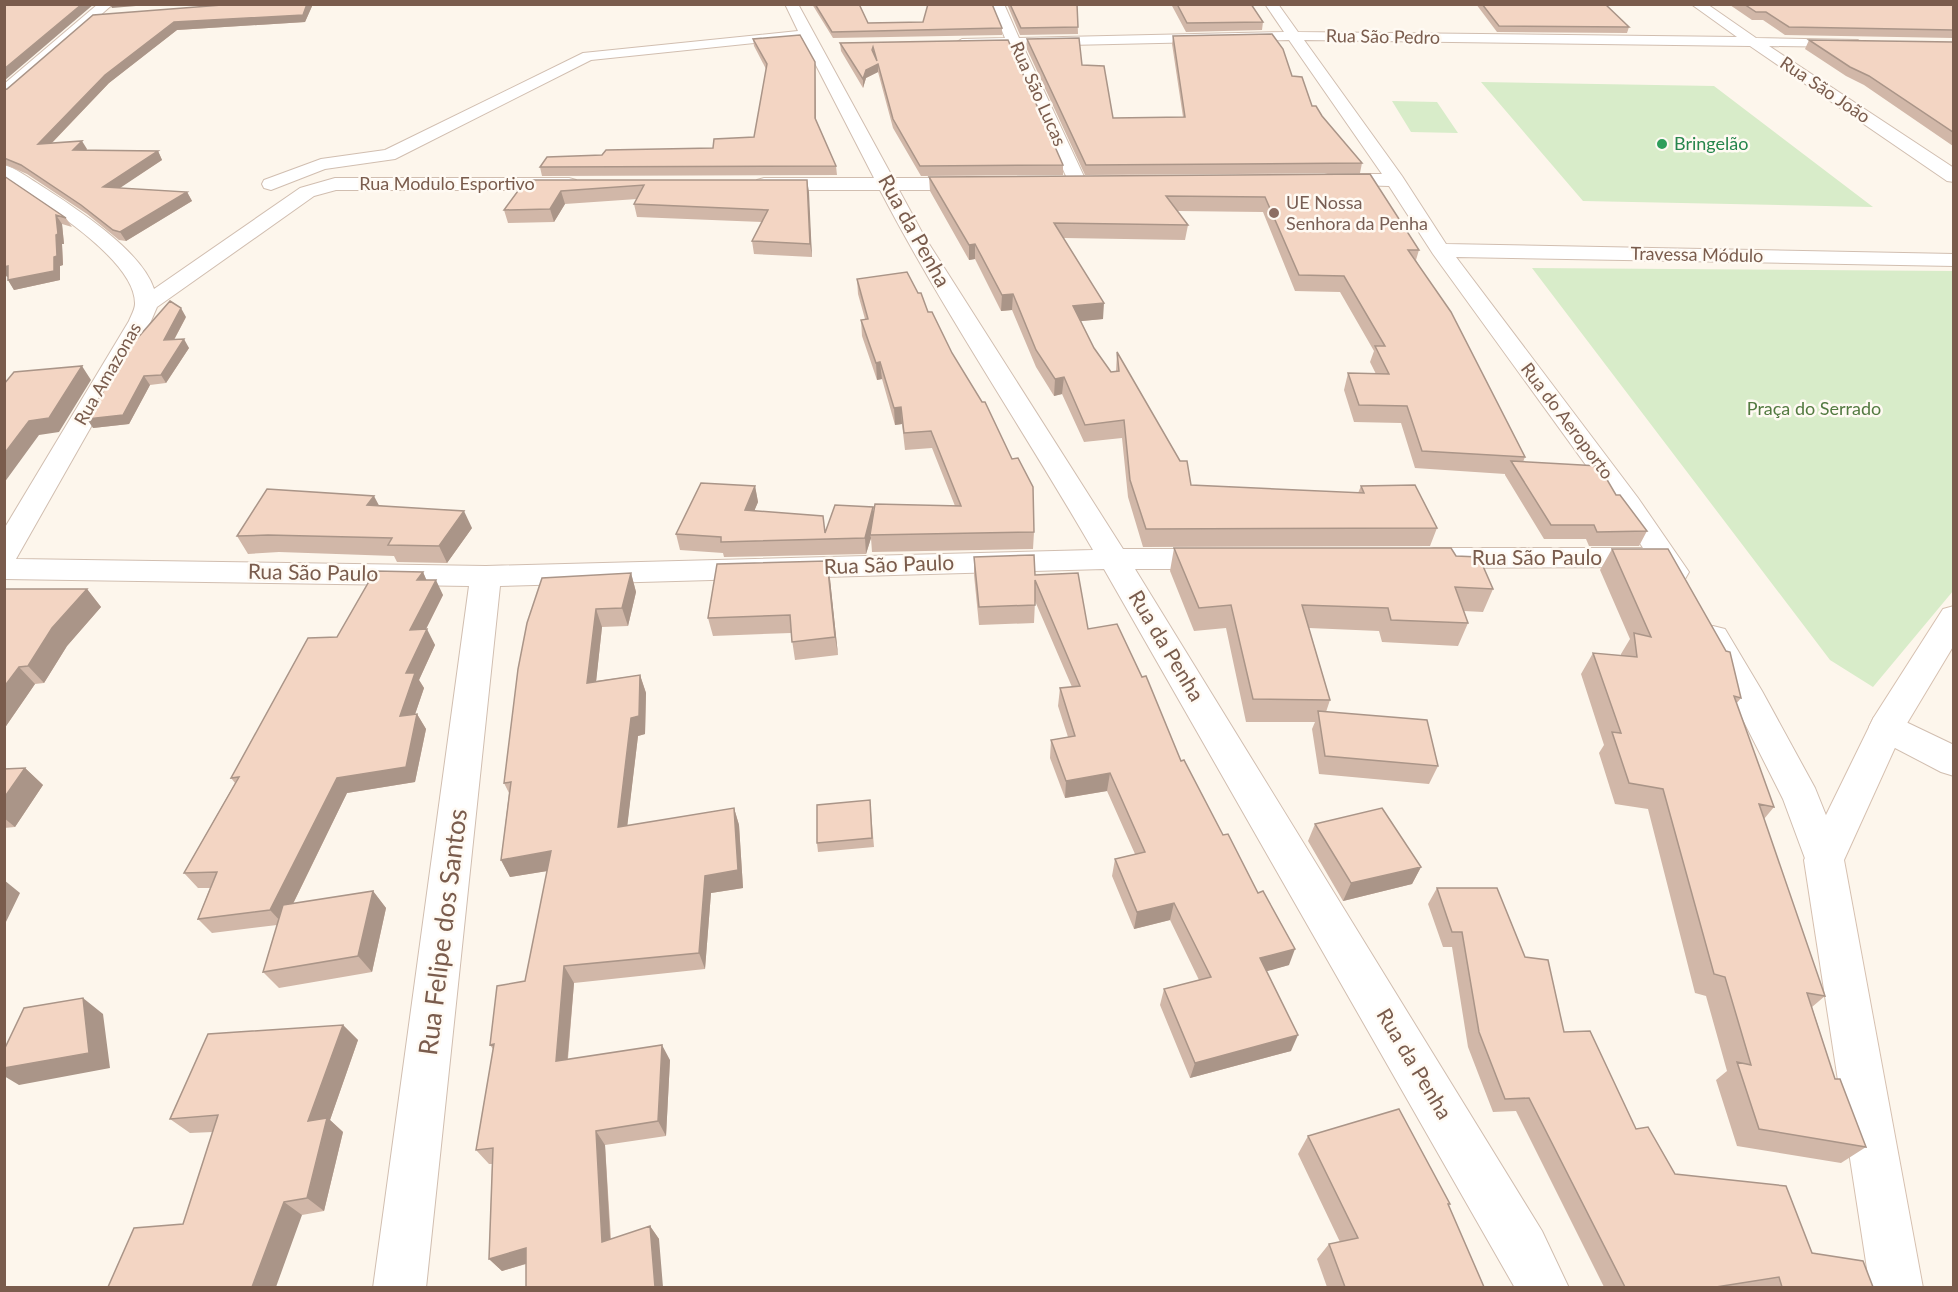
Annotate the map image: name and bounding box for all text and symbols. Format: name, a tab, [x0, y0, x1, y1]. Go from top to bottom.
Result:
street label: Rua São Pedro	[1326, 24, 1440, 48]
street label: Rua São Lucas	[1006, 38, 1072, 149]
street label: Rua São João	[1776, 51, 1875, 127]
place label: Bringelão	[1674, 132, 1748, 154]
marker: Bringelão	[1655, 137, 1669, 151]
street label: Rua da Penha	[874, 170, 957, 291]
street label: Rua Modulo Esportivo	[359, 172, 535, 194]
place label: UE Nossa Senhora da Penha	[1286, 191, 1428, 234]
marker: UE Nossa Senhora da Penha	[1267, 206, 1281, 220]
street label: Travessa Módulo	[1630, 242, 1764, 266]
street label: Rua Amazonas	[69, 318, 145, 429]
street label: Rua do Aeroporto	[1517, 358, 1619, 483]
park label: Praça do Serrado	[1747, 397, 1881, 419]
street label: Rua São Paulo	[1472, 544, 1602, 569]
street label: Rua São Paulo	[823, 549, 955, 578]
street label: Rua São Paulo	[248, 558, 379, 585]
street label: Rua da Penha	[1124, 585, 1210, 705]
street label: Rua Felipe dos Santos	[411, 807, 473, 1057]
street label: Rua da Penha	[1372, 1003, 1458, 1123]

